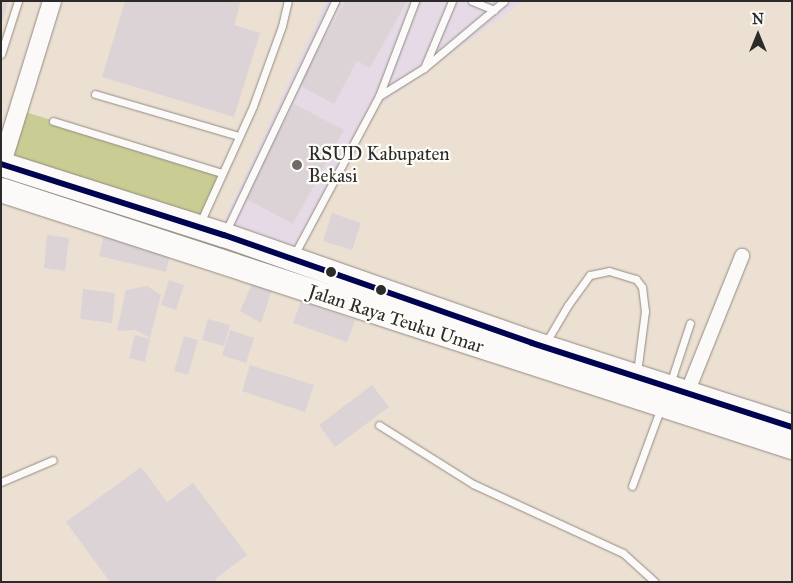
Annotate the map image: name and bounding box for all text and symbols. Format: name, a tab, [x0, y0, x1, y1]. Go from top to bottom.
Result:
north arrow	[733, 10, 783, 60]
text: N	[752, 11, 764, 28]
place label: RSUD Kabupaten Bekasi	[308, 143, 450, 187]
marker: RSUD Kabupaten Bekasi	[290, 158, 304, 172]
unlabelled marker	[326, 267, 336, 277]
street label: Jalan Raya Teuku Umar	[305, 280, 487, 358]
unlabelled marker	[376, 285, 386, 295]

